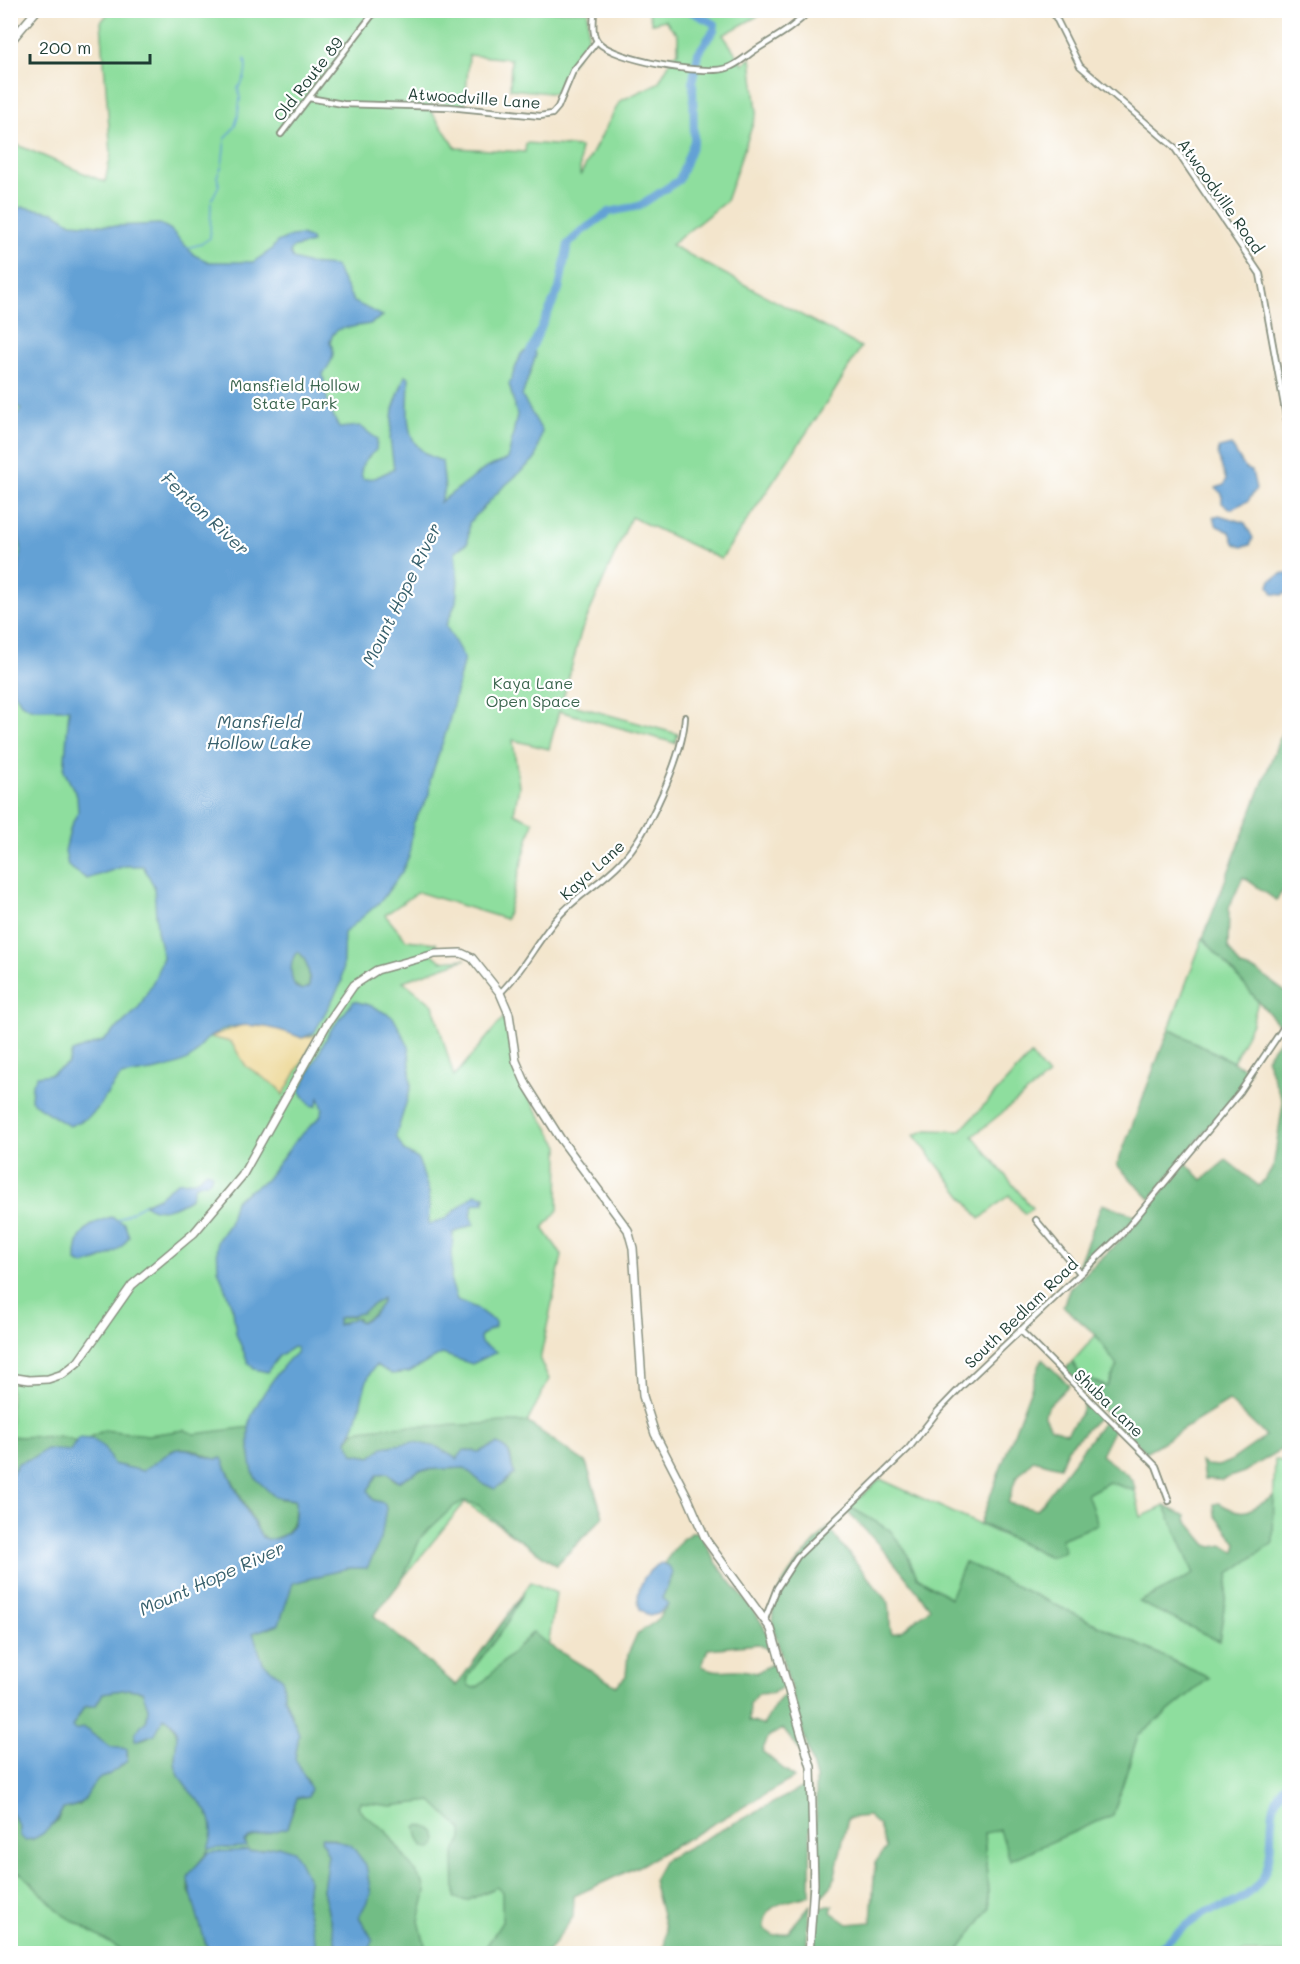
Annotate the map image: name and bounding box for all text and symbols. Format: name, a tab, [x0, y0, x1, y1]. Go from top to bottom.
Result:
scale bar	[30, 27, 150, 65]
street label: Old Route 89	[268, 32, 347, 125]
text: 200 m	[39, 35, 91, 59]
street label: Atwoodville Lane	[407, 82, 541, 113]
street label: Atwoodville Road	[1174, 134, 1269, 257]
park label: Mansfield Hollow State Park	[230, 374, 360, 413]
water label: Fenton River	[156, 466, 255, 560]
water label: Mount Hope River	[356, 519, 446, 670]
park label: Kaya Lane Open Space	[486, 672, 580, 711]
water label: Mansfield Hollow Lake	[207, 709, 311, 754]
street label: Kaya Lane	[555, 835, 629, 904]
street label: South Bedlam Road	[959, 1253, 1082, 1372]
street label: Shuba Lane	[1070, 1364, 1149, 1441]
water label: Mount Hope River	[135, 1535, 288, 1621]

